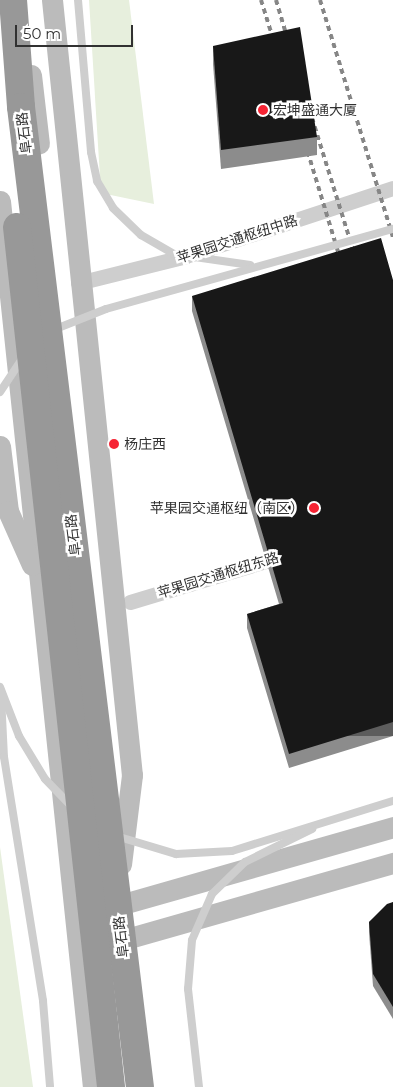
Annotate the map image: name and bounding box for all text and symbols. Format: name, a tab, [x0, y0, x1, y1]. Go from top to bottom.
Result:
scale bar	[18, 15, 135, 47]
text: 50 m	[23, 24, 61, 43]
place label: 宏坤盛通大厦	[273, 102, 357, 118]
marker: 宏坤盛通大厦	[257, 104, 269, 116]
street label: 阜石路	[13, 111, 35, 155]
street label: 苹果园交通枢纽中路	[174, 212, 300, 266]
place label: 杨庄西	[124, 436, 166, 452]
marker: 杨庄西	[108, 438, 120, 450]
place label: 苹果园交通枢纽（南区）	[150, 500, 304, 516]
marker: 苹果园交通枢纽（南区）	[308, 502, 320, 514]
street label: 阜石路	[62, 513, 84, 557]
street label: 苹果园交通枢纽东路	[155, 549, 281, 601]
street label: 阜石路	[110, 915, 132, 959]

